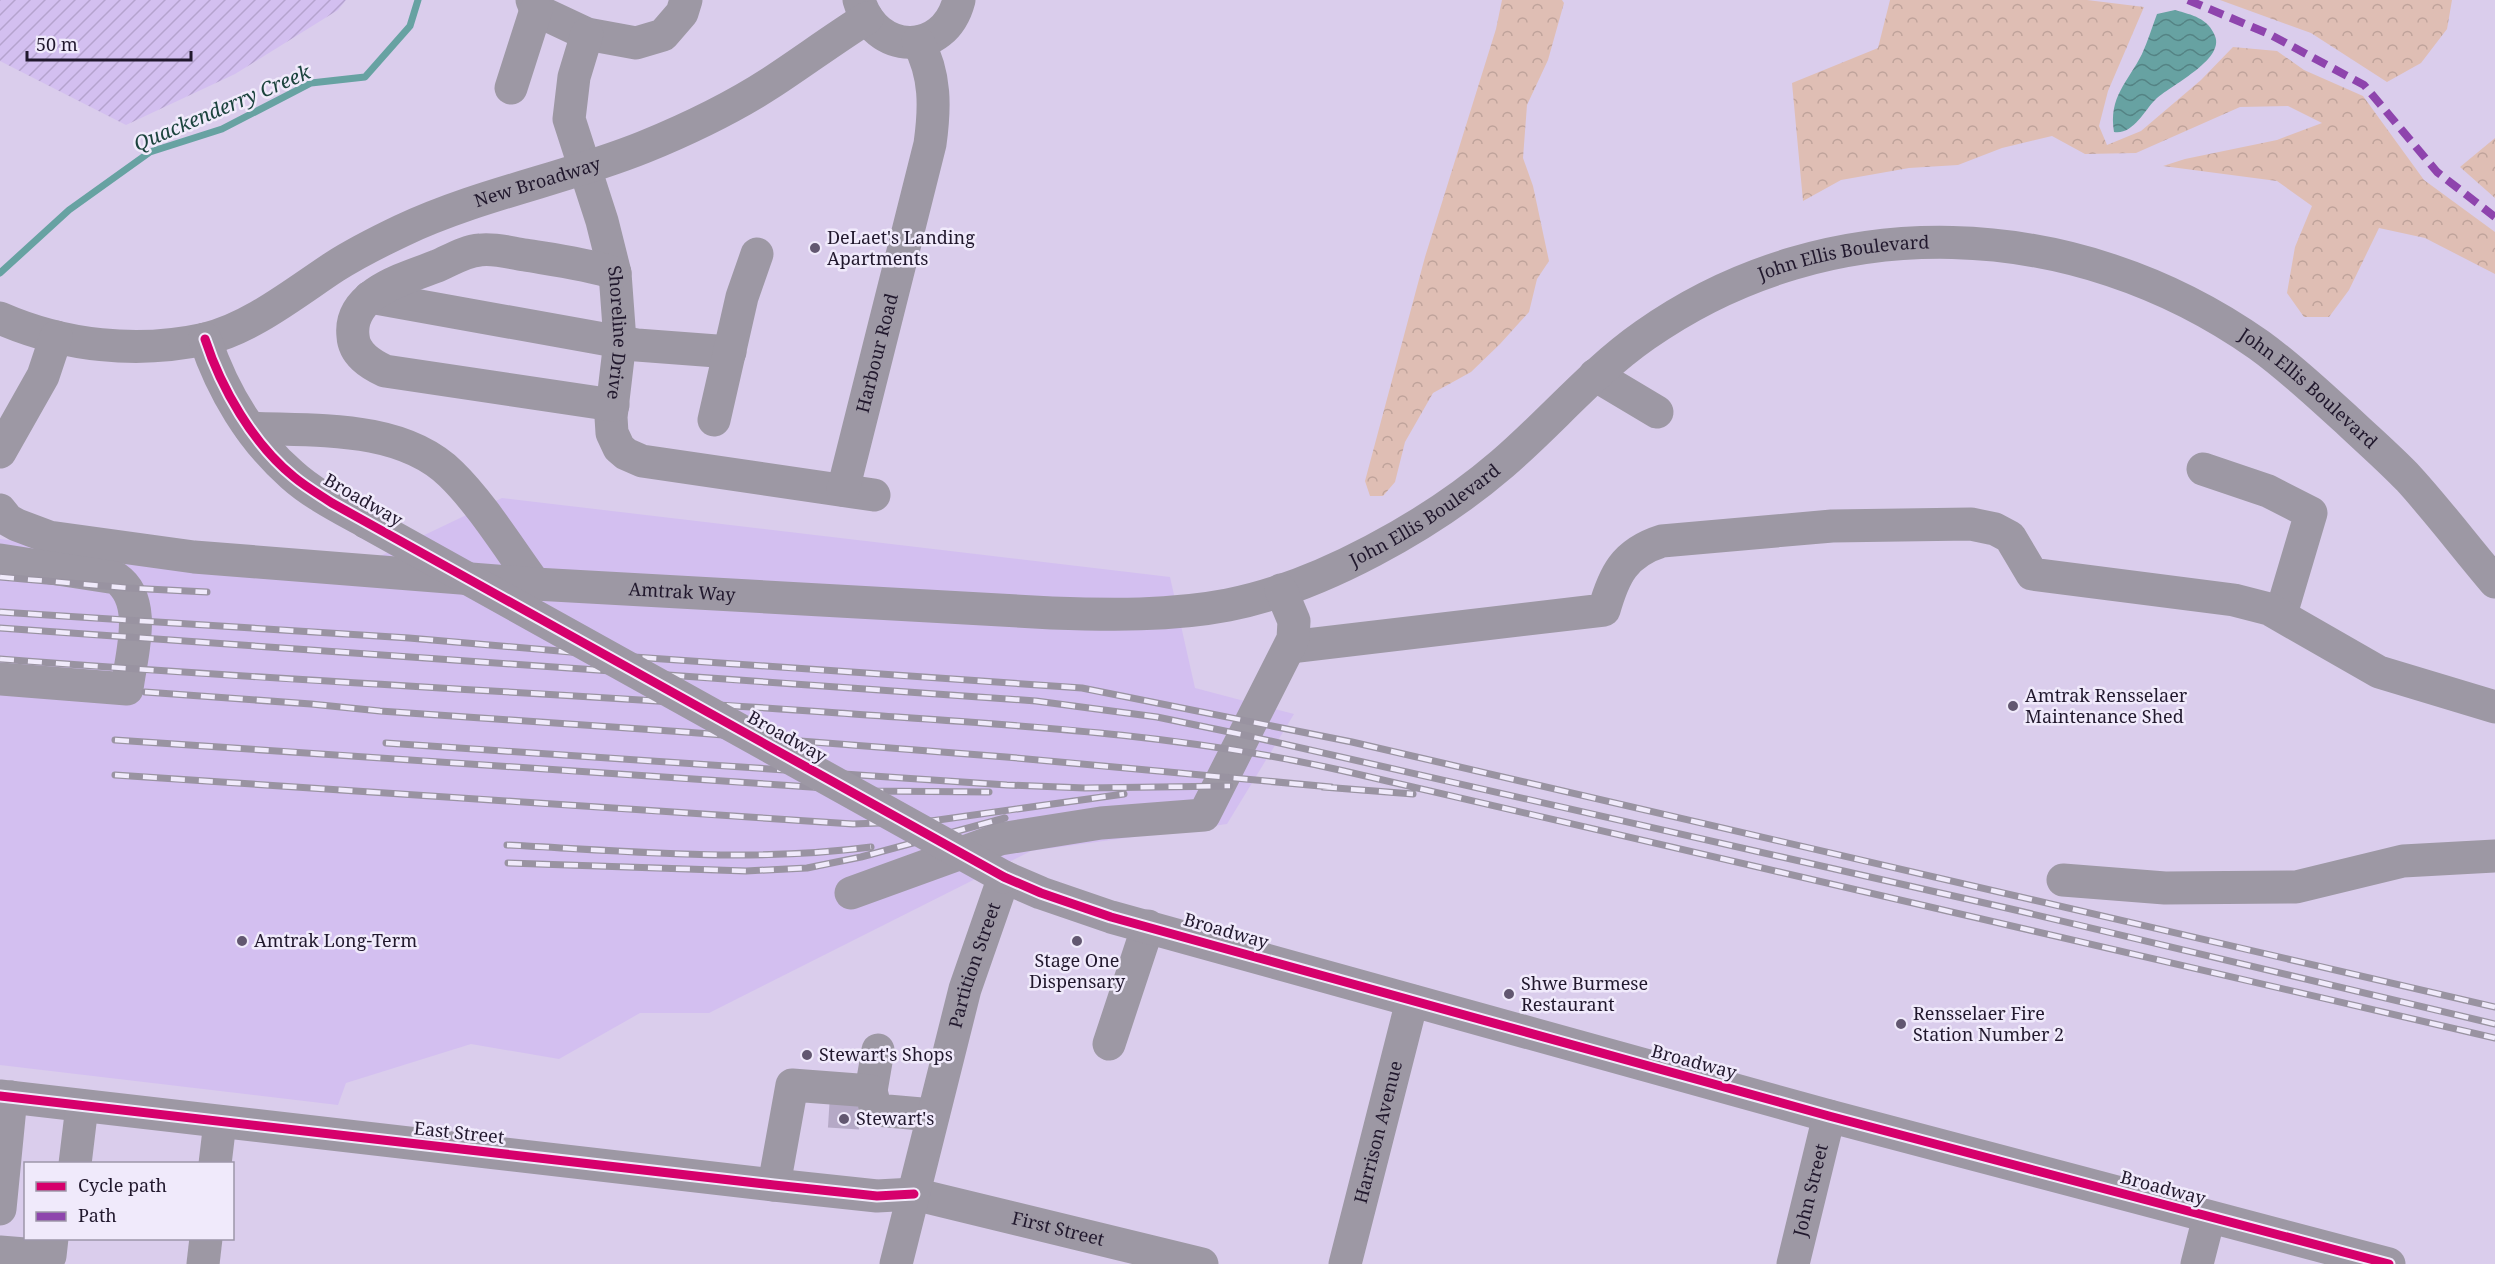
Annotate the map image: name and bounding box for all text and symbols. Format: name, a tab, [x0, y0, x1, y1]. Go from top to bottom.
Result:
scale bar	[27, 24, 190, 62]
text: 50 m	[36, 32, 78, 56]
water label: Quackenderry Creek	[129, 58, 315, 157]
street label: New Broadway	[471, 151, 604, 212]
place label: DeLaet's Landing Apartments	[827, 225, 975, 270]
street label: John Ellis Boulevard	[1753, 229, 1930, 286]
marker: DeLaet's Landing Apartments	[808, 241, 822, 255]
street label: Shoreline Drive	[602, 263, 633, 401]
street label: Harbour Road	[850, 291, 903, 415]
street label: John Ellis Boulevard	[2234, 321, 2383, 453]
street label: John Ellis Boulevard	[1344, 458, 1505, 572]
street label: Broadway	[320, 467, 408, 532]
street label: Amtrak Way	[628, 576, 737, 606]
place label: Amtrak Rensselaer Maintenance Shed	[2025, 683, 2188, 728]
marker: Amtrak Rensselaer Maintenance Shed	[2006, 699, 2020, 713]
street label: Broadway	[743, 704, 832, 768]
street label: Partition Street	[943, 899, 1005, 1030]
street label: Broadway	[1181, 906, 1272, 954]
place label: Amtrak Long-Term	[254, 928, 417, 952]
marker: Amtrak Long-Term	[235, 934, 249, 948]
marker: Stage One Dispensary	[1070, 934, 1084, 948]
place label: Stage One Dispensary	[1029, 948, 1126, 993]
place label: Shwe Burmese Restaurant	[1521, 971, 1648, 1016]
marker: Shwe Burmese Restaurant	[1502, 987, 1516, 1001]
place label: Rensselaer Fire Station Number 2	[1913, 1001, 2064, 1046]
marker: Rensselaer Fire Station Number 2	[1894, 1017, 1908, 1031]
street label: Broadway	[1649, 1038, 1740, 1084]
place label: Stewart's Shops	[819, 1042, 953, 1066]
marker: Stewart's Shops	[800, 1048, 814, 1062]
street label: Harrison Avenue	[1348, 1058, 1407, 1206]
place label: Stewart's	[856, 1106, 934, 1130]
marker: Stewart's	[837, 1112, 851, 1126]
street label: East Street	[413, 1115, 505, 1149]
street label: John Street	[1787, 1141, 1833, 1240]
legend	[24, 1162, 234, 1240]
street label: Broadway	[2118, 1164, 2209, 1210]
text: Cycle path	[78, 1173, 167, 1197]
text: Path	[78, 1203, 117, 1227]
street label: First Street	[1010, 1205, 1107, 1251]

